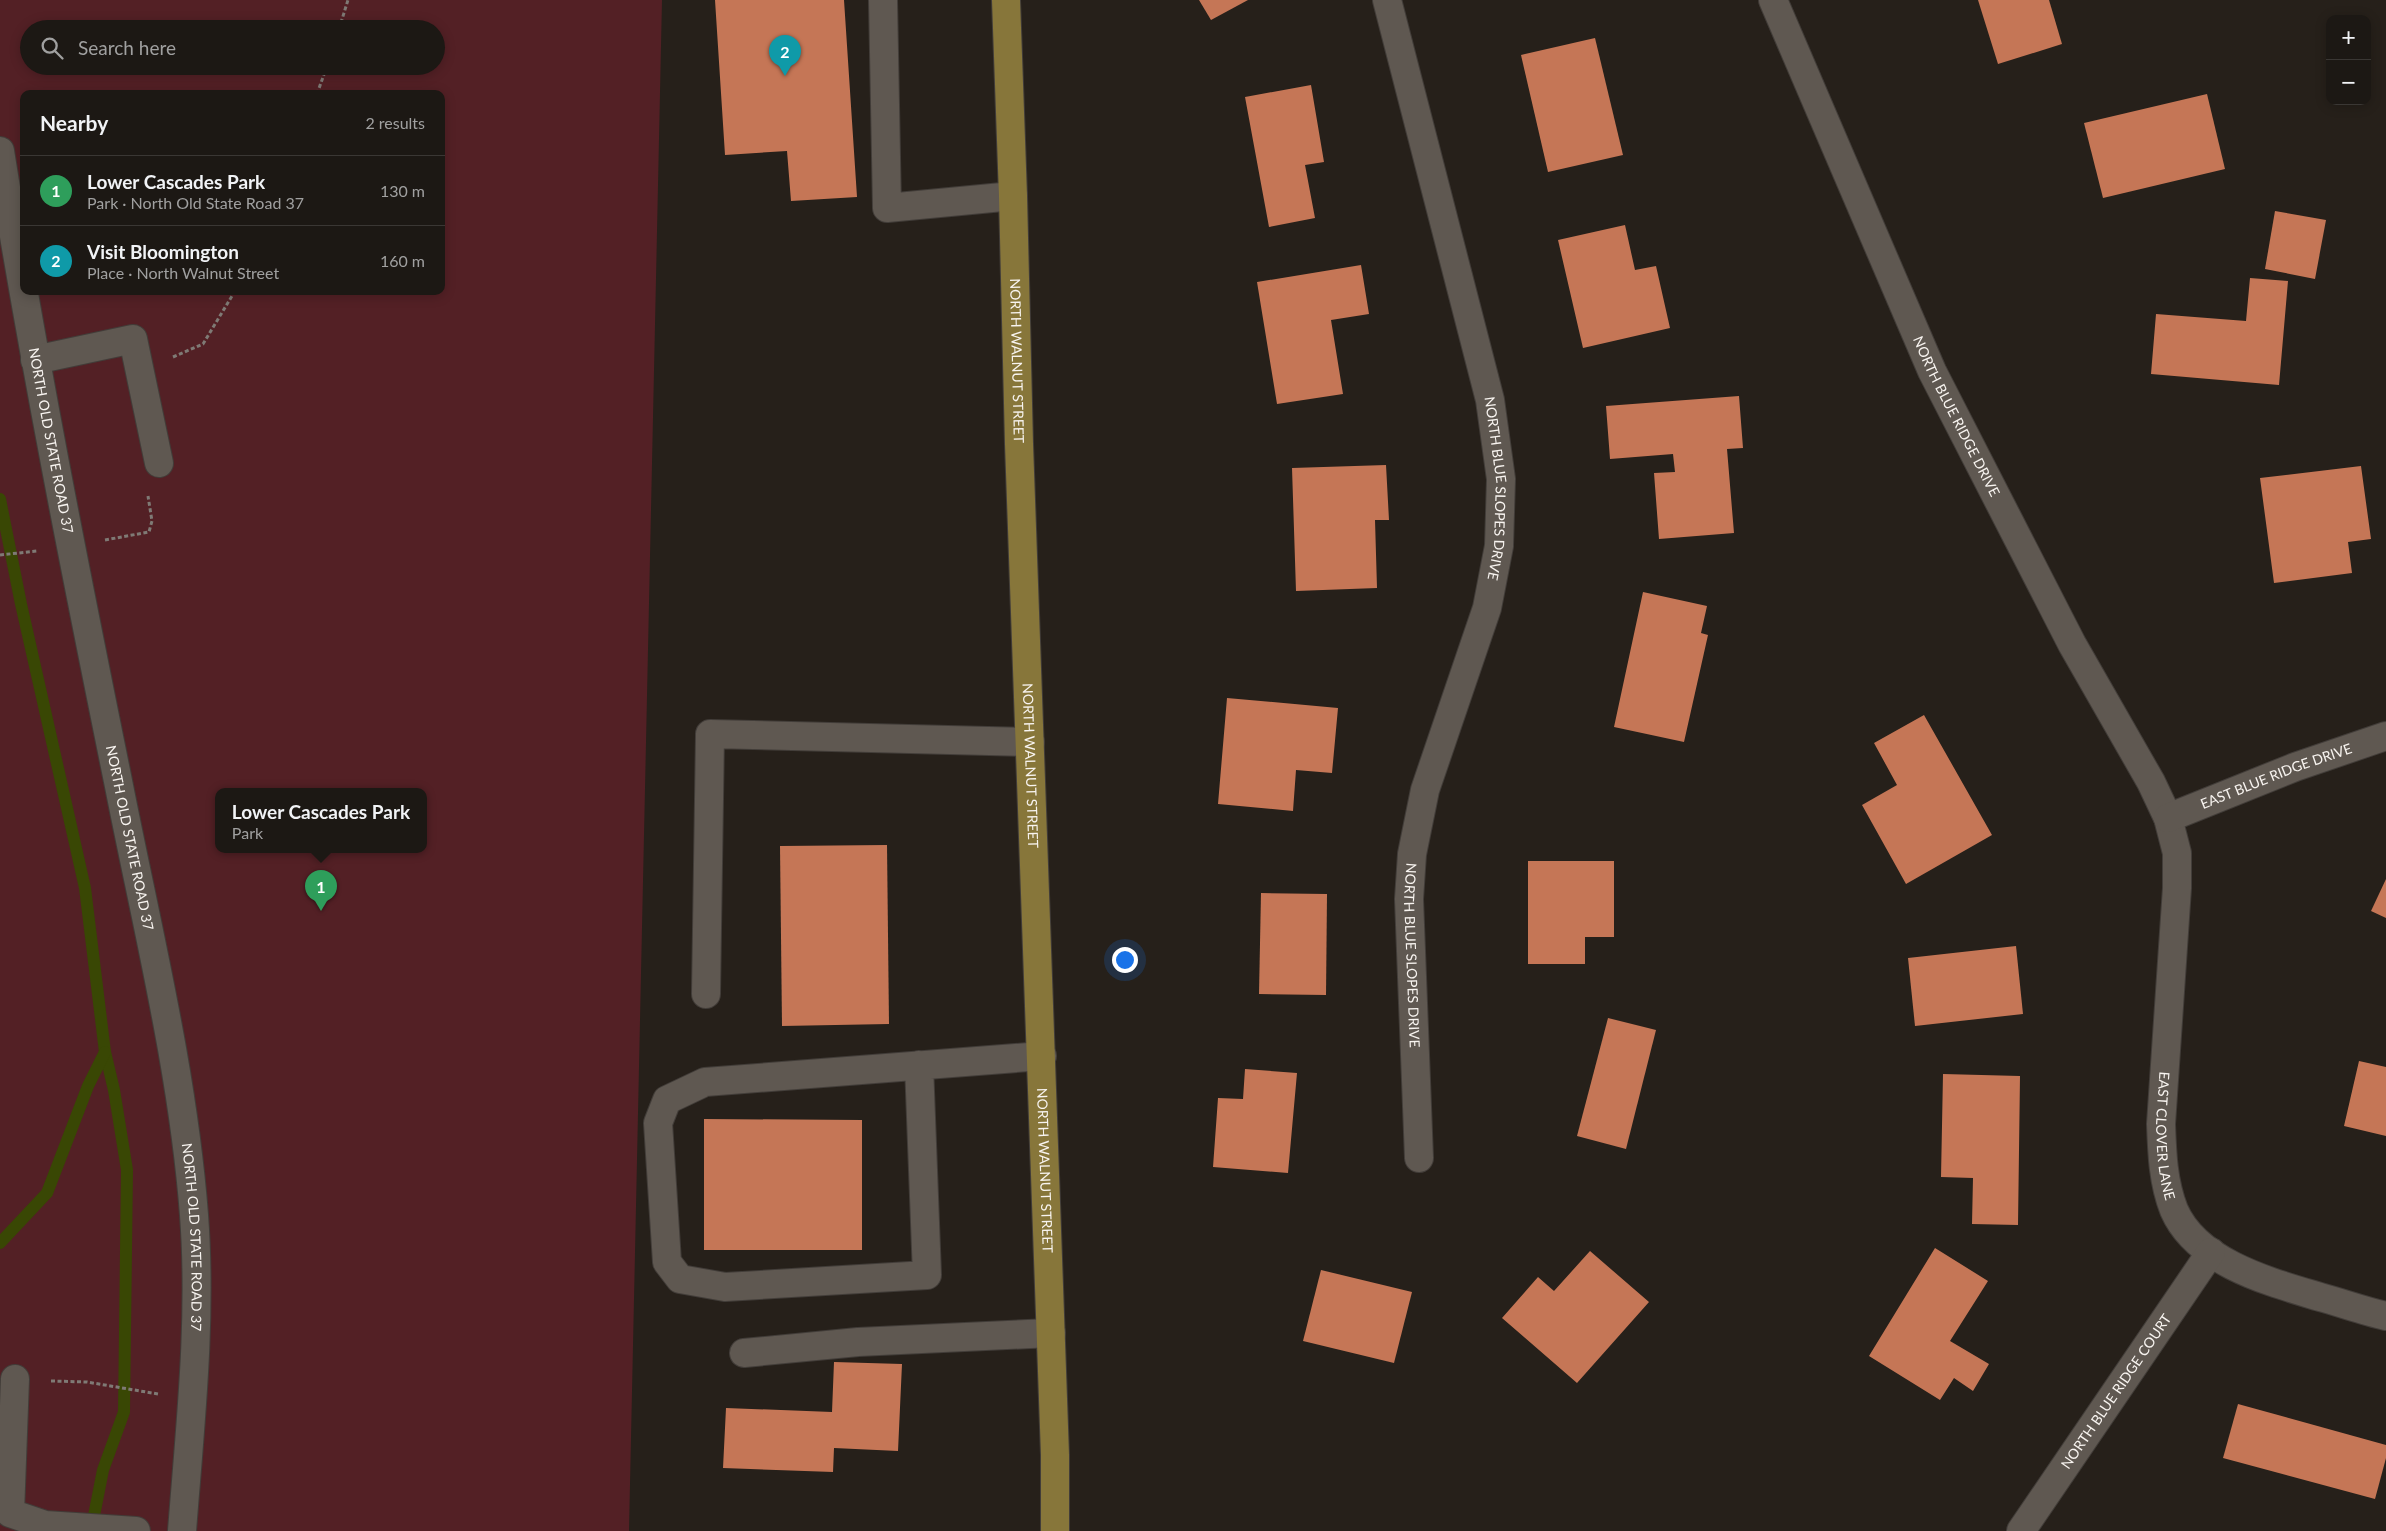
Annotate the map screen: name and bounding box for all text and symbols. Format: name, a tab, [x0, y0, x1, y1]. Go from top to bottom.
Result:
map controls	[2326, 15, 2371, 105]
button: +	[2326, 15, 2371, 60]
search box	[20, 20, 445, 75]
icon: search	[38, 34, 66, 62]
pin: 2	[769, 35, 801, 76]
text: Search here	[78, 36, 176, 59]
button: −	[2326, 60, 2371, 105]
text: Nearby	[40, 110, 108, 135]
text: 2 results	[365, 113, 425, 132]
text: Lower Cascades Park	[87, 170, 265, 193]
text: 1	[51, 181, 61, 200]
text: 130 m	[380, 181, 425, 200]
text: Park · North Old State Road 37	[87, 193, 304, 212]
text: Visit Bloomington	[87, 240, 239, 263]
text: 2	[51, 251, 61, 270]
text: 160 m	[380, 251, 425, 270]
text: Place · North Walnut Street	[87, 263, 279, 282]
street label: NORTH WALNUT STREET	[1007, 278, 1028, 444]
street label: NORTH BLUE RIDGE DRIVE	[1910, 333, 2004, 499]
street label: NORTH OLD STATE ROAD 37	[26, 346, 77, 535]
street label: NORTH BLUE SLOPES DRIVE	[1482, 395, 1510, 582]
street label: NORTH WALNUT STREET	[1020, 683, 1042, 849]
street label: EAST BLUE RIDGE DRIVE	[2198, 739, 2354, 812]
street label: NORTH OLD STATE ROAD 37	[103, 744, 158, 932]
popup	[215, 788, 427, 853]
text: Lower Cascades Park	[232, 800, 410, 823]
text: Park	[232, 823, 263, 842]
street label: NORTH BLUE SLOPES DRIVE	[1401, 862, 1424, 1048]
pin: 1	[305, 870, 337, 911]
your location	[1112, 947, 1138, 973]
street label: EAST CLOVER LANE	[2153, 1071, 2179, 1202]
street label: NORTH WALNUT STREET	[1034, 1088, 1057, 1254]
street label: NORTH OLD STATE ROAD 37	[179, 1142, 206, 1332]
street label: NORTH BLUE RIDGE COURT	[2057, 1310, 2175, 1472]

